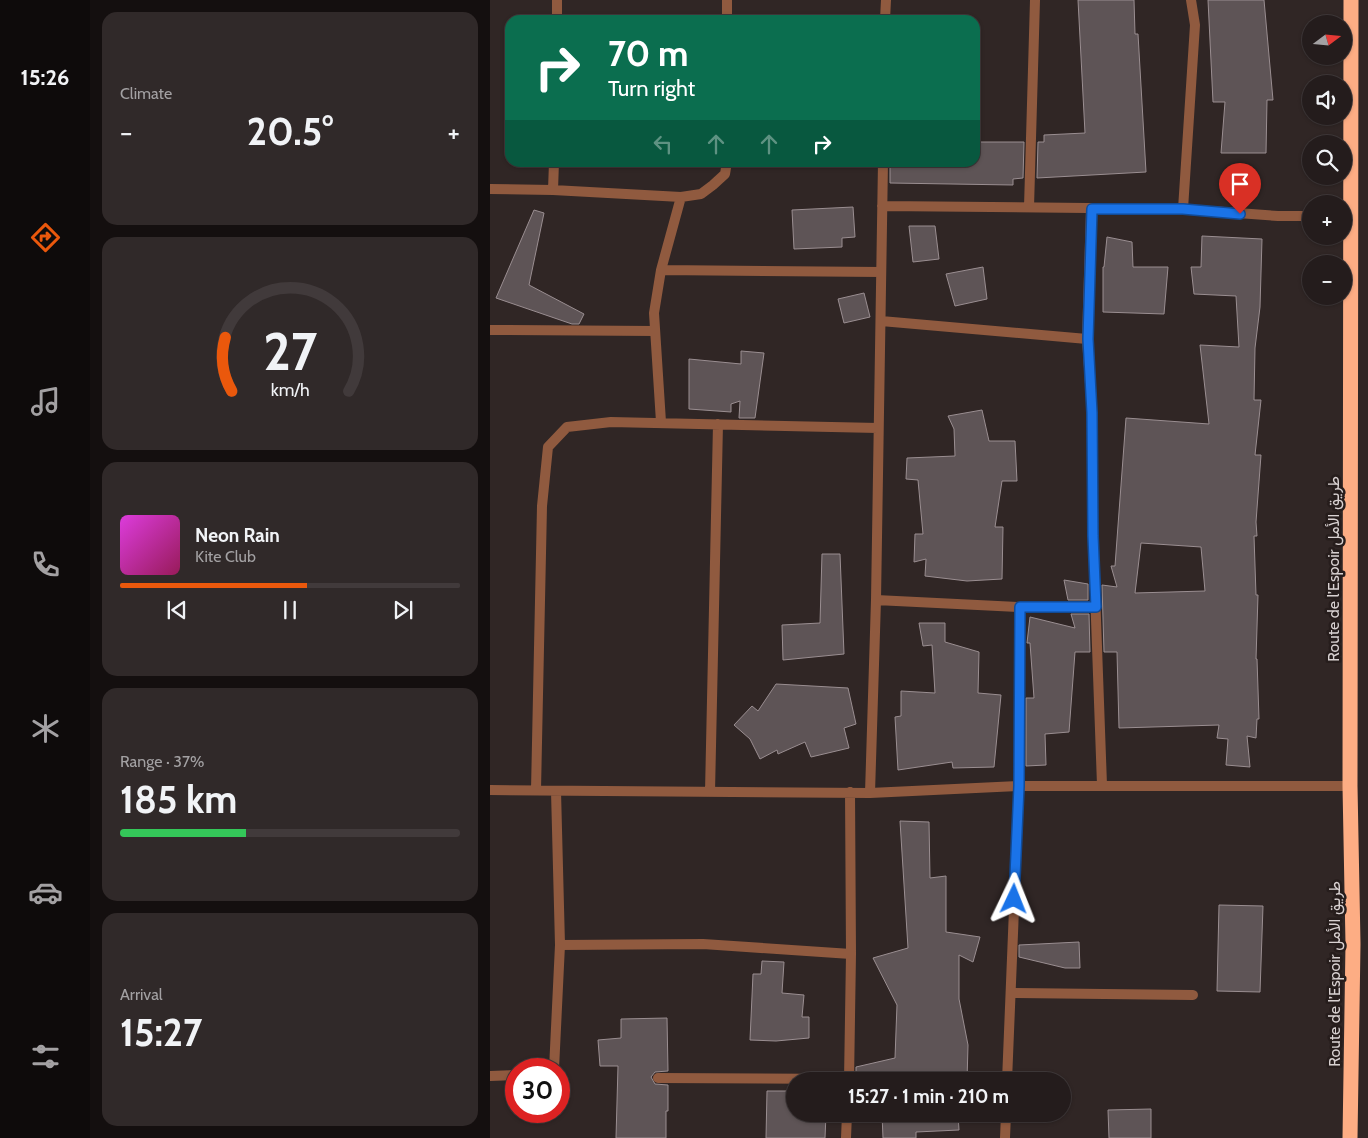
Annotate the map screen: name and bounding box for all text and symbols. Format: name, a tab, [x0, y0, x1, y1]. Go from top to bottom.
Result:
north arrow	[1302, 15, 1352, 65]
map controls	[1302, 15, 1352, 305]
text: 70 m	[608, 32, 689, 75]
icon: right	[525, 35, 590, 100]
text: 15:26	[21, 64, 69, 91]
text: Turn right	[608, 75, 695, 102]
button: sound	[1302, 75, 1352, 125]
text: Climate	[120, 84, 172, 103]
text: 20.5°	[247, 108, 333, 155]
text: −	[120, 115, 132, 149]
text: +	[448, 115, 460, 149]
icon: left	[649, 130, 677, 158]
icon: ahead	[702, 130, 730, 158]
icon: ahead	[755, 130, 783, 158]
icon: right	[808, 130, 836, 158]
button: search	[1302, 135, 1352, 185]
pin	[1219, 163, 1261, 214]
icon: arrive	[1226, 170, 1254, 198]
button: +	[1302, 195, 1352, 245]
icon: directions	[28, 220, 63, 255]
button: −	[1302, 255, 1352, 305]
text: 27	[263, 320, 317, 383]
text: km/h	[270, 379, 310, 400]
icon: music	[28, 384, 63, 419]
street label: Route de l’Espoir طريق الأمل	[1324, 476, 1344, 662]
text: Neon Rain	[195, 524, 280, 547]
icon: phone	[28, 547, 63, 582]
text: Kite Club	[195, 547, 256, 566]
icon: previous	[163, 596, 191, 624]
icon: pause	[276, 596, 304, 624]
icon: next	[389, 596, 417, 624]
icon: climate	[28, 711, 63, 746]
text: Range · 37%	[120, 752, 204, 771]
text: 185 km	[120, 776, 237, 823]
position arrow	[987, 872, 1039, 924]
icon: car	[28, 875, 63, 910]
street label: Route de l’Espoir طريق الأمل	[1325, 881, 1345, 1067]
text: Arrival	[120, 985, 163, 1004]
text: 15:27	[120, 1009, 202, 1056]
icon: filters	[28, 1039, 63, 1074]
speed limit sign: 30	[505, 1058, 570, 1123]
text: 15:27 · 1 min · 210 m	[848, 1085, 1009, 1108]

